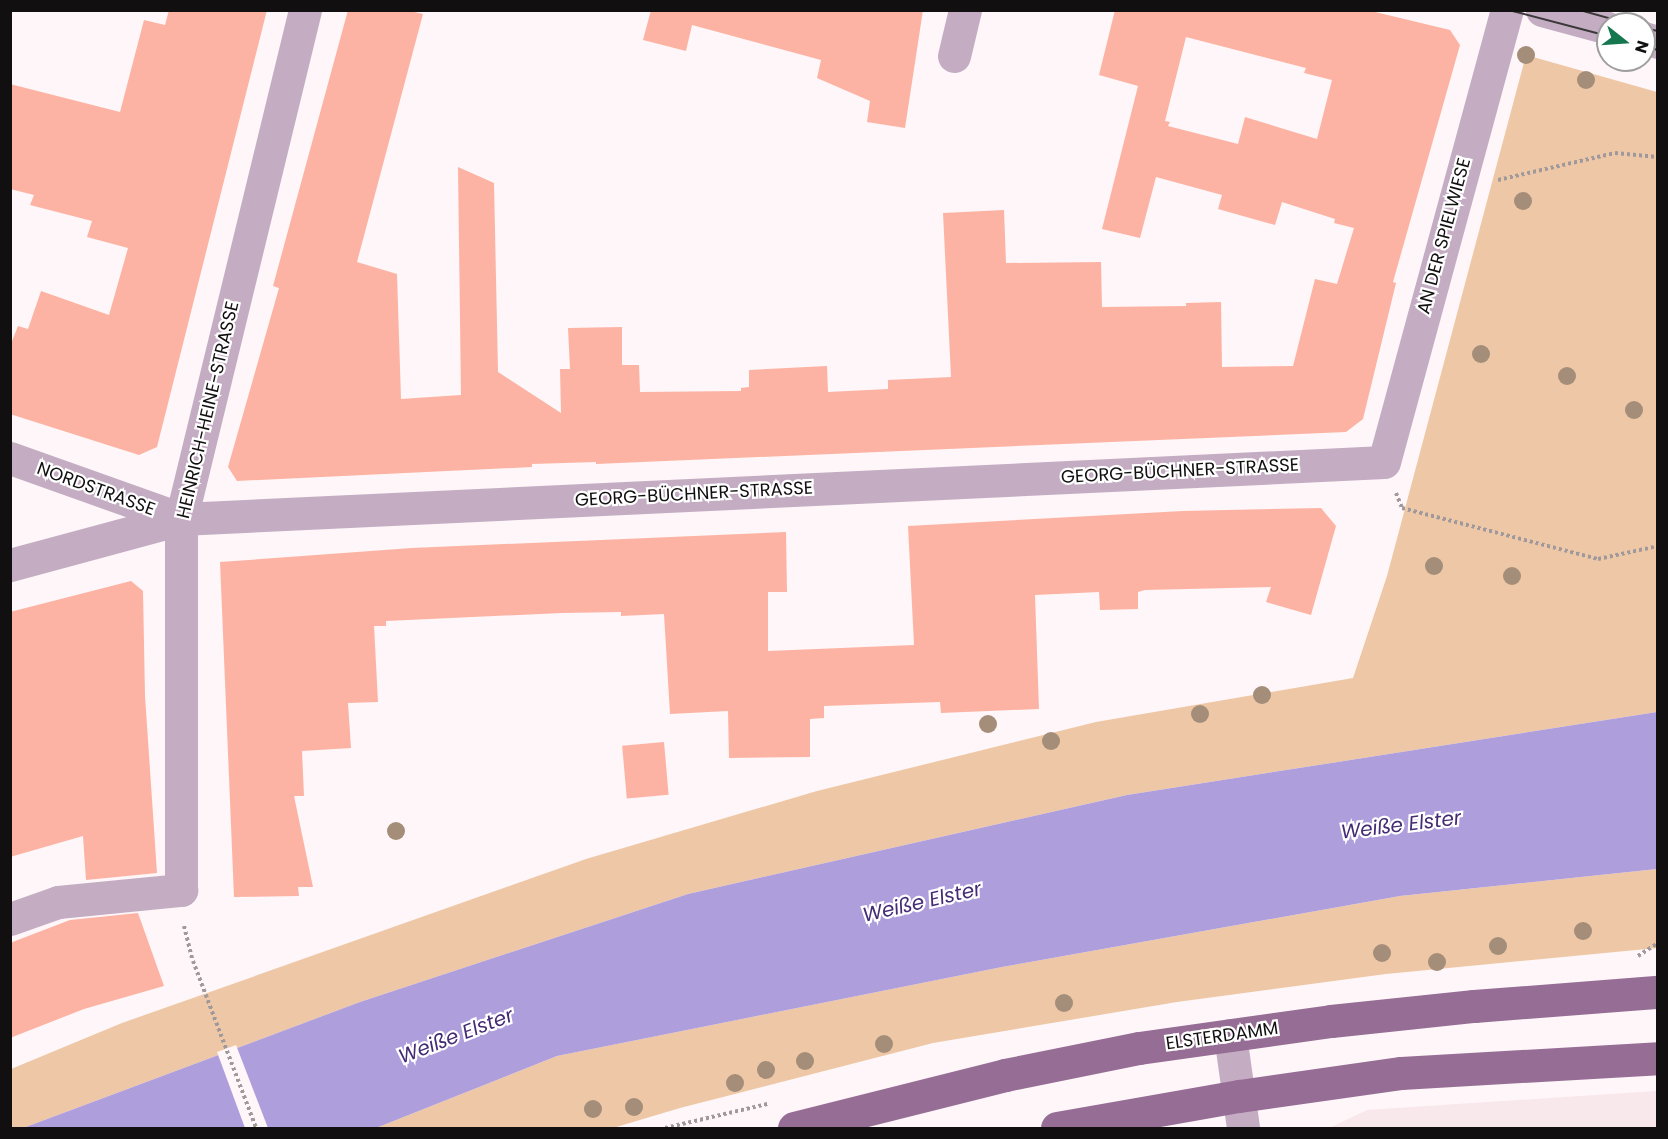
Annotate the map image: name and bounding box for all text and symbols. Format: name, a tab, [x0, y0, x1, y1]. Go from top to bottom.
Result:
north arrow	[1596, 12, 1656, 72]
text: N	[1629, 38, 1655, 56]
street label: AN DER SPIELWIESE	[1413, 156, 1475, 316]
street label: HEINRICH-HEINE-STRASSE	[172, 299, 244, 521]
street label: GEORG-BÜCHNER-STRASSE	[1060, 454, 1300, 488]
street label: NORDSTRASSE	[34, 458, 158, 520]
street label: GEORG-BÜCHNER-STRASSE	[574, 477, 814, 511]
water label: Weiße Elster	[1339, 806, 1463, 844]
water label: Weiße Elster	[860, 877, 984, 927]
water label: Weiße Elster	[395, 1003, 517, 1069]
street label: ELSTERDAMM	[1164, 1017, 1280, 1055]

